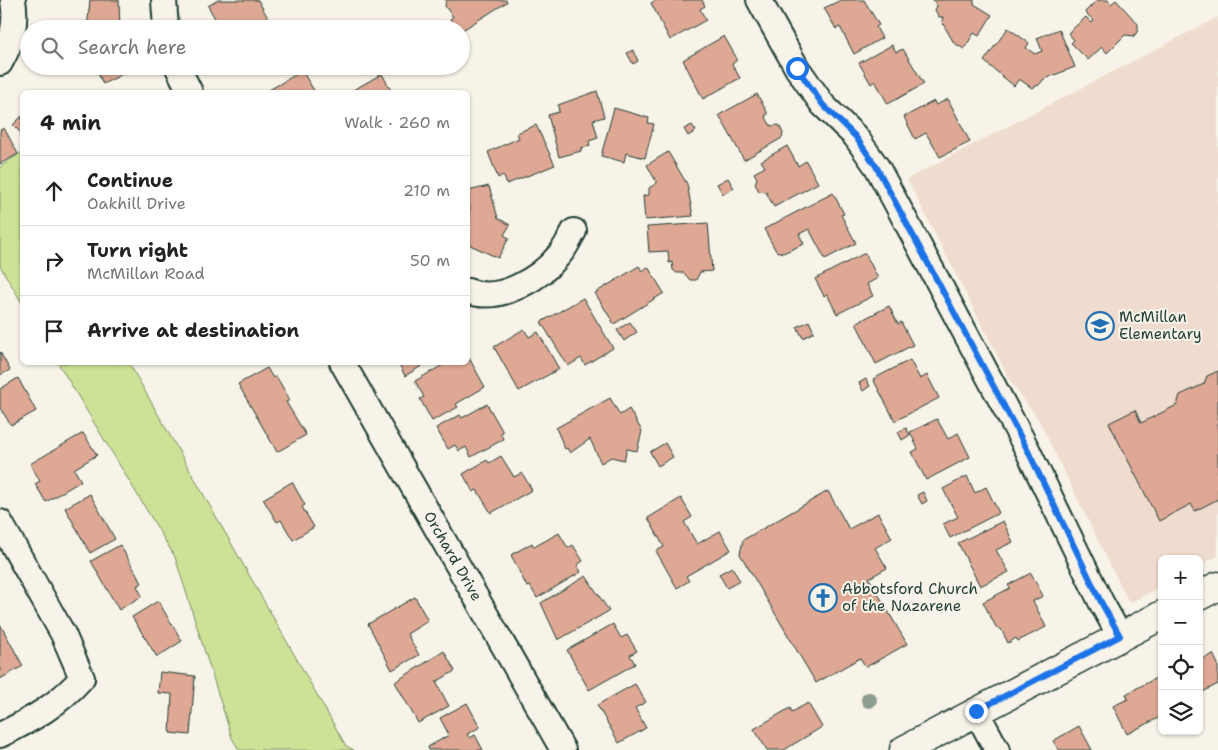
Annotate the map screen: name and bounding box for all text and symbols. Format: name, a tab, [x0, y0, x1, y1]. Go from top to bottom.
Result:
search box	[20, 20, 470, 75]
icon: search	[38, 34, 66, 62]
text: Search here	[78, 35, 187, 60]
route start	[786, 57, 809, 80]
text: 4 min	[40, 109, 101, 137]
text: Walk · 260 m	[344, 112, 450, 133]
text: Continue	[87, 168, 173, 193]
icon: ahead	[40, 177, 68, 205]
text: 210 m	[403, 180, 450, 201]
text: Oakhill Drive	[87, 193, 186, 214]
text: Turn right	[87, 238, 188, 263]
icon: right	[40, 247, 68, 275]
text: 50 m	[410, 250, 450, 271]
text: McMillan Road	[87, 263, 205, 284]
place label: McMillan Elementary	[1119, 307, 1202, 344]
school or university icon: McMillan Elementary	[1085, 311, 1115, 341]
icon: arrive	[40, 317, 68, 345]
text: Arrive at destination	[87, 318, 299, 343]
street label: Orchard Drive	[419, 508, 487, 604]
map controls	[1158, 555, 1203, 735]
button: +	[1158, 555, 1203, 600]
place label: Abbotsford Church of the Nazarene	[842, 579, 978, 616]
church icon: Abbotsford Church of the Nazarene	[808, 583, 838, 613]
button: −	[1158, 600, 1203, 645]
button: locate	[1158, 645, 1203, 690]
button: layers	[1158, 690, 1203, 735]
route end	[965, 700, 988, 723]

